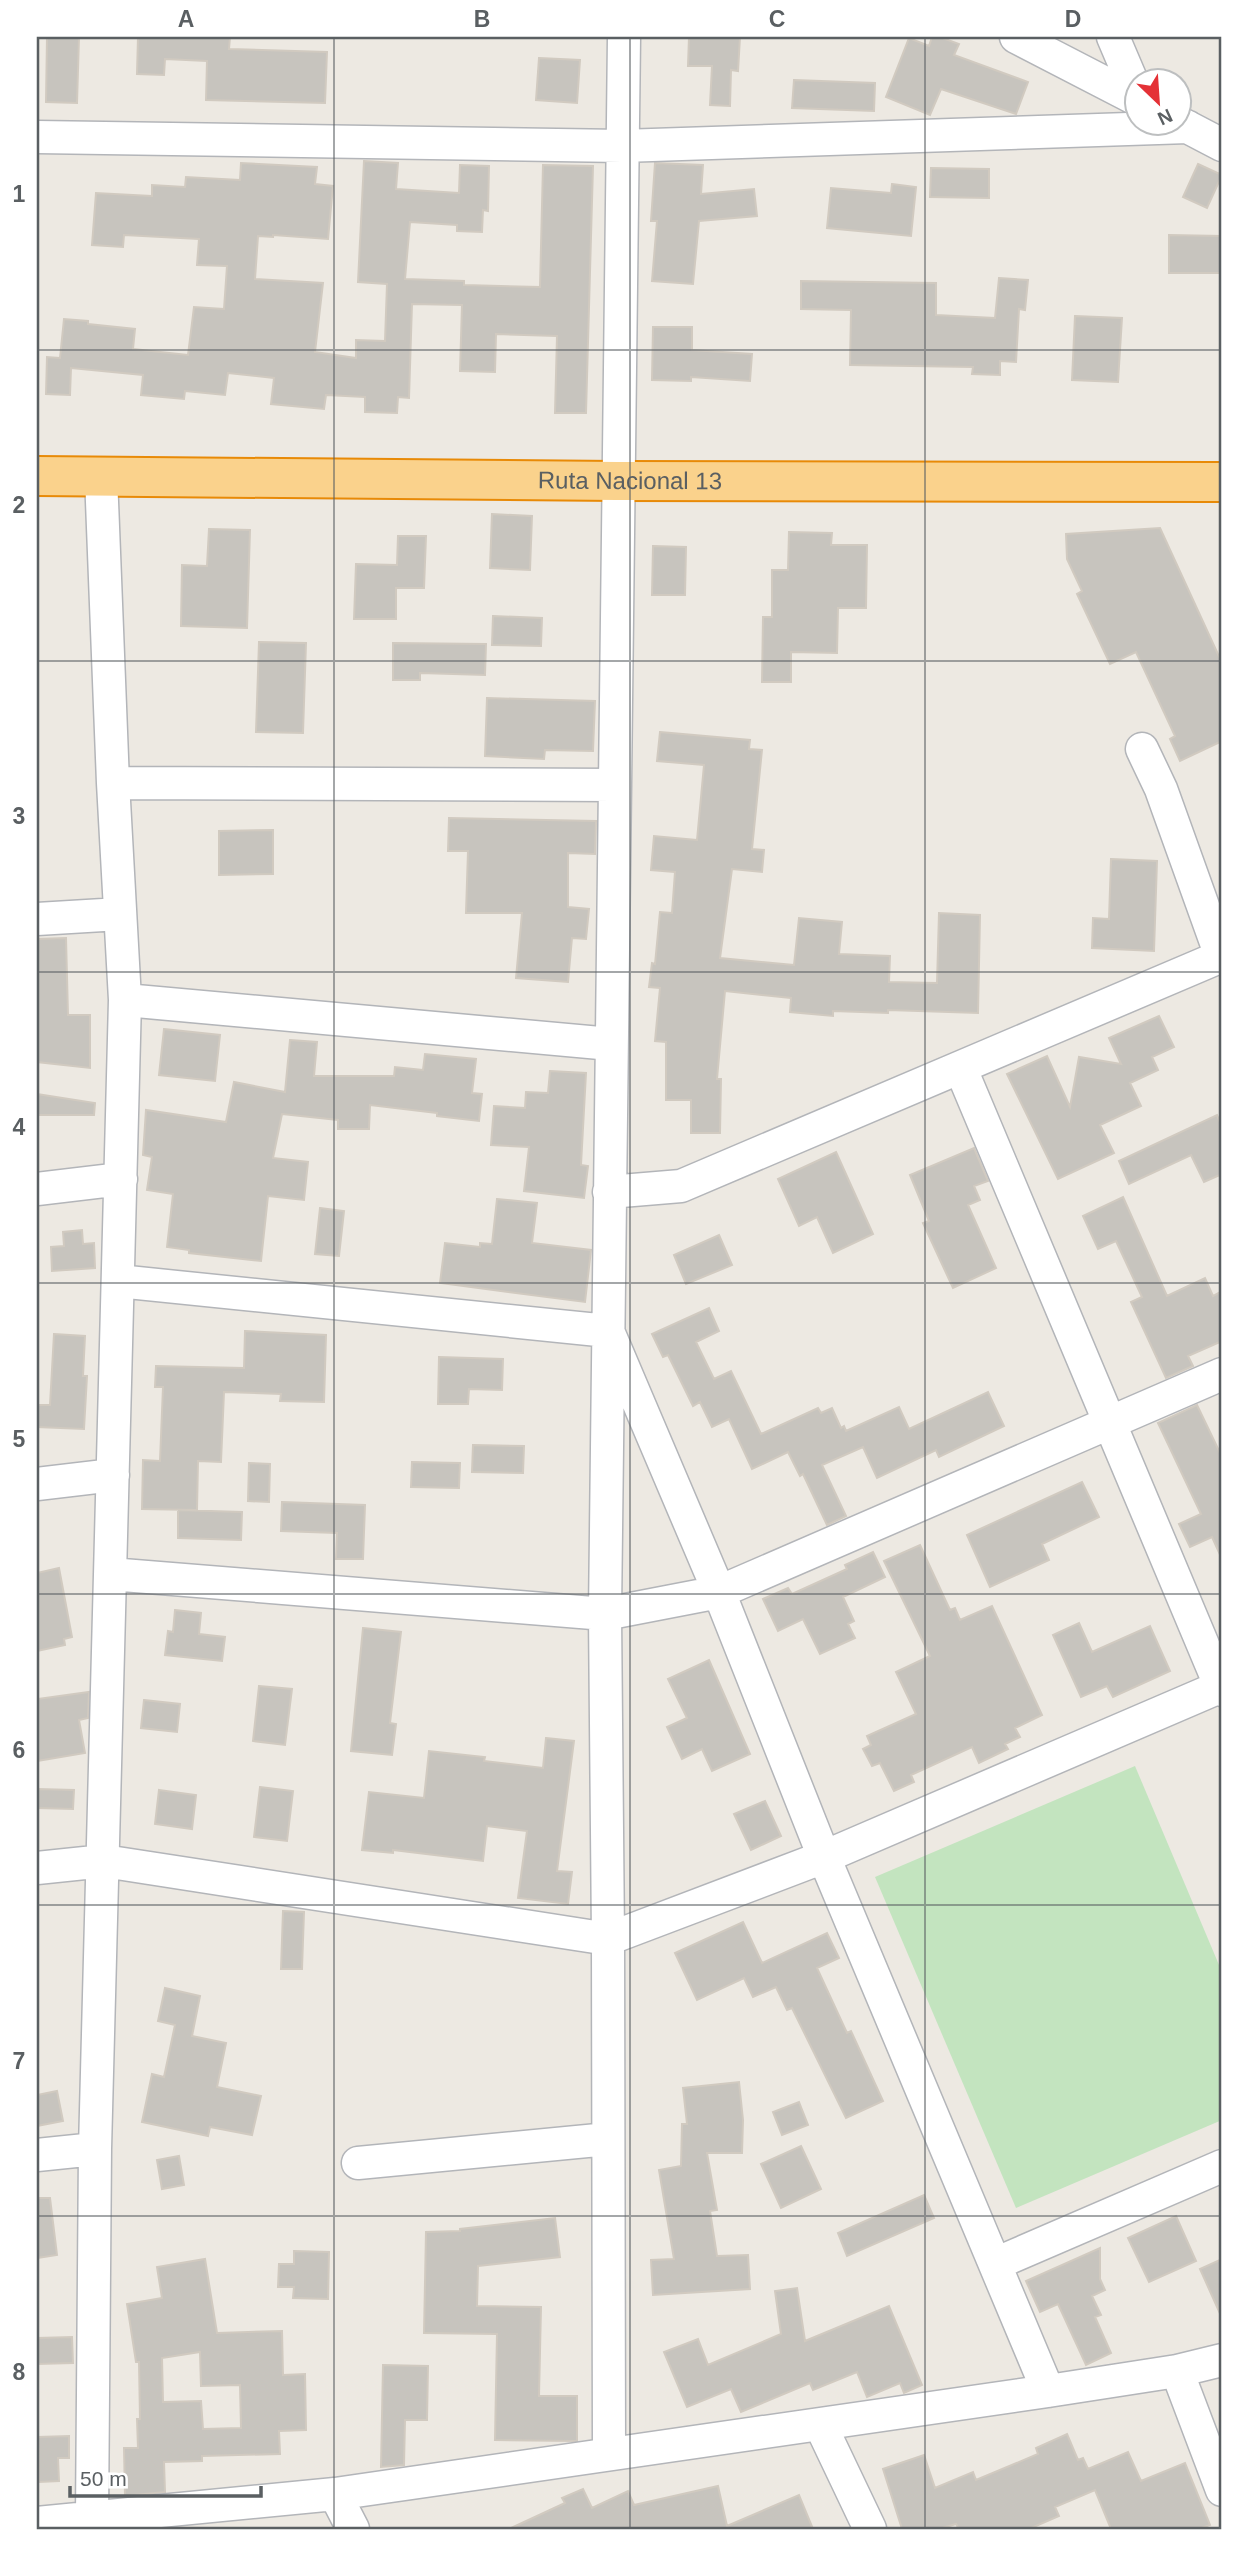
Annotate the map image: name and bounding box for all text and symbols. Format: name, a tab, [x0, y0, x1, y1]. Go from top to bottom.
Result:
text: A	[178, 6, 194, 32]
text: B	[474, 6, 490, 32]
text: C	[769, 6, 785, 32]
text: D	[1065, 6, 1081, 32]
north arrow	[1122, 66, 1192, 136]
text: N	[1154, 105, 1176, 129]
text: 1	[13, 181, 26, 207]
street label: Ruta Nacional 13	[538, 466, 722, 494]
text: 2	[13, 492, 25, 518]
text: 3	[13, 803, 25, 829]
text: 4	[13, 1114, 26, 1140]
text: 5	[13, 1426, 26, 1452]
text: 6	[13, 1737, 25, 1763]
text: 7	[13, 2048, 25, 2074]
text: 8	[13, 2359, 26, 2385]
scale bar	[70, 2454, 261, 2498]
text: 50 m	[80, 2467, 127, 2490]

